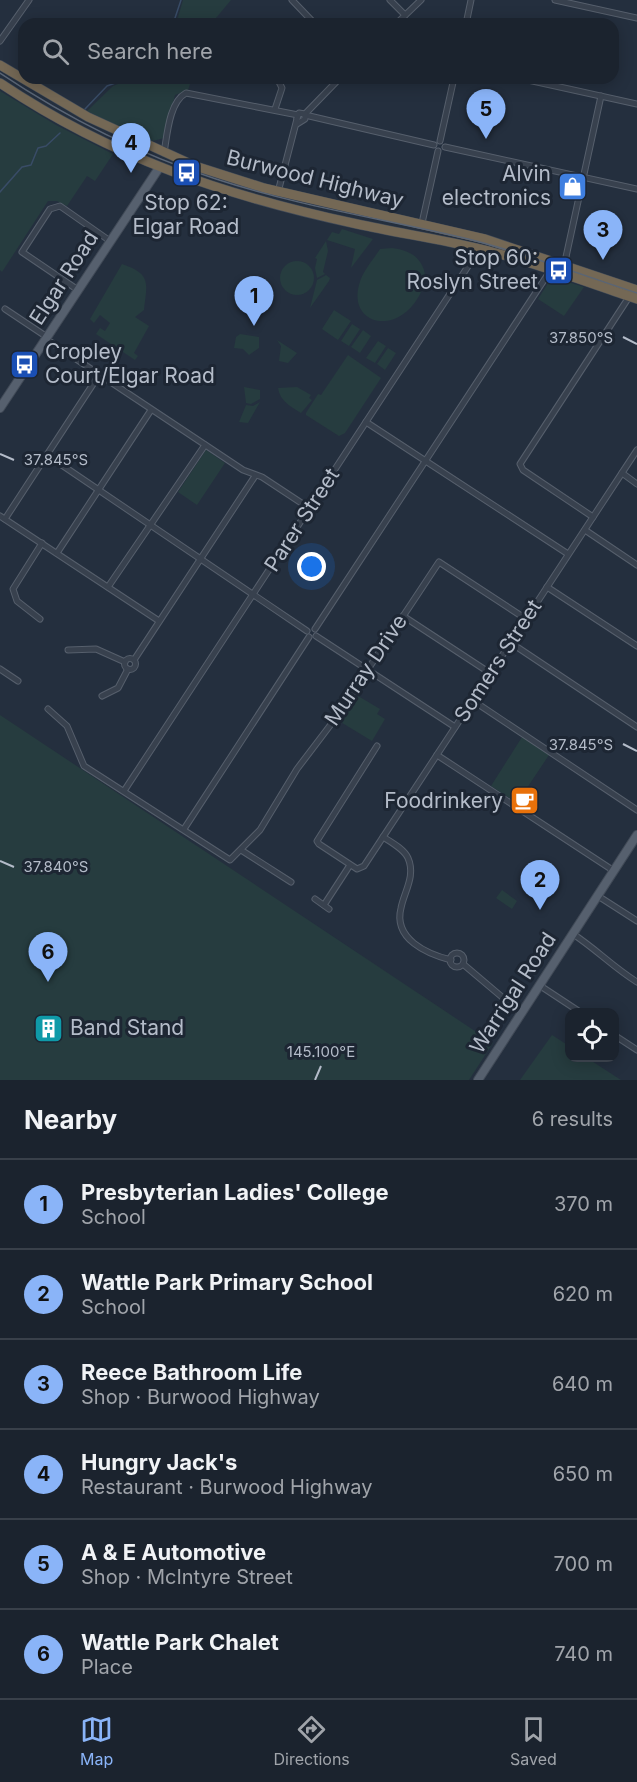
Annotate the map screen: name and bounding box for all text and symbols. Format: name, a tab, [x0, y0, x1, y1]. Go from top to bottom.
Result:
search box	[18, 18, 619, 84]
icon: search	[39, 35, 72, 68]
text: Search here	[87, 38, 213, 64]
pin: 5	[466, 90, 506, 139]
pin: 4	[112, 124, 150, 173]
street label: Burwood Highway	[224, 144, 406, 213]
bus stop icon: Stop 62: Elgar Road	[170, 156, 202, 188]
place label: Alvin electronics	[442, 161, 551, 210]
shop icon: Alvin electronics	[556, 170, 588, 202]
place label: Stop 62: Elgar Road	[133, 190, 239, 239]
pin: 3	[584, 210, 622, 260]
street label: Elgar Road	[24, 226, 103, 329]
place label: Stop 60: Roslyn Street	[407, 245, 538, 294]
bus stop icon: Stop 60: Roslyn Street	[543, 254, 575, 286]
pin: 1	[234, 276, 274, 326]
text: 37.850°S	[549, 328, 613, 347]
place label: Cropley Court/Elgar Road	[45, 339, 215, 388]
bus stop icon: Cropley Court/Elgar Road	[8, 348, 40, 380]
text: 37.845°S	[24, 450, 88, 469]
street label: Parer Street	[259, 463, 344, 576]
your location	[297, 552, 326, 581]
street label: Somers Street	[449, 595, 546, 727]
street label: Murray Drive	[319, 609, 412, 730]
text: 37.845°S	[549, 735, 613, 754]
cafe icon: Foodrinkery	[508, 785, 540, 817]
place label: Foodrinkery	[384, 788, 503, 813]
text: 37.840°S	[24, 857, 88, 876]
pin: 2	[520, 860, 560, 910]
street label: Warrigal Road	[464, 928, 561, 1058]
pin: 6	[28, 932, 68, 982]
map controls	[565, 1008, 619, 1062]
button: locate	[565, 1008, 619, 1062]
building icon: Band Stand	[33, 1012, 65, 1044]
place label: Band Stand	[70, 1015, 184, 1040]
text: 145.100°E	[287, 1042, 355, 1061]
text: Nearby	[24, 1104, 117, 1135]
text: 6 results	[532, 1107, 613, 1131]
text: Presbyterian Ladies' College	[81, 1179, 389, 1205]
text: 1	[39, 1192, 48, 1216]
text: 370 m	[554, 1192, 613, 1216]
text: School	[81, 1205, 146, 1229]
text: Wattle Park Primary School	[81, 1269, 373, 1295]
text: 2	[37, 1282, 50, 1306]
text: 620 m	[553, 1282, 613, 1306]
text: School	[81, 1295, 146, 1319]
text: Reece Bathroom Life	[81, 1359, 302, 1385]
text: 3	[37, 1372, 50, 1396]
text: 640 m	[552, 1372, 613, 1396]
text: Shop · Burwood Highway	[81, 1385, 320, 1409]
text: Hungry Jack's	[81, 1449, 237, 1475]
text: 4	[37, 1462, 50, 1486]
text: 650 m	[553, 1462, 613, 1486]
text: Restaurant · Burwood Highway	[81, 1475, 372, 1499]
text: A & E Automotive	[81, 1539, 266, 1565]
text: 5	[37, 1552, 50, 1576]
text: 700 m	[554, 1552, 613, 1576]
text: Shop · McIntyre Street	[81, 1565, 293, 1589]
text: Wattle Park Chalet	[81, 1629, 279, 1655]
text: 6	[37, 1642, 50, 1666]
text: 740 m	[554, 1642, 613, 1666]
text: Place	[81, 1655, 133, 1679]
tab: Map	[80, 1713, 113, 1769]
tab: Directions	[274, 1713, 350, 1769]
tab: Saved	[510, 1713, 557, 1769]

